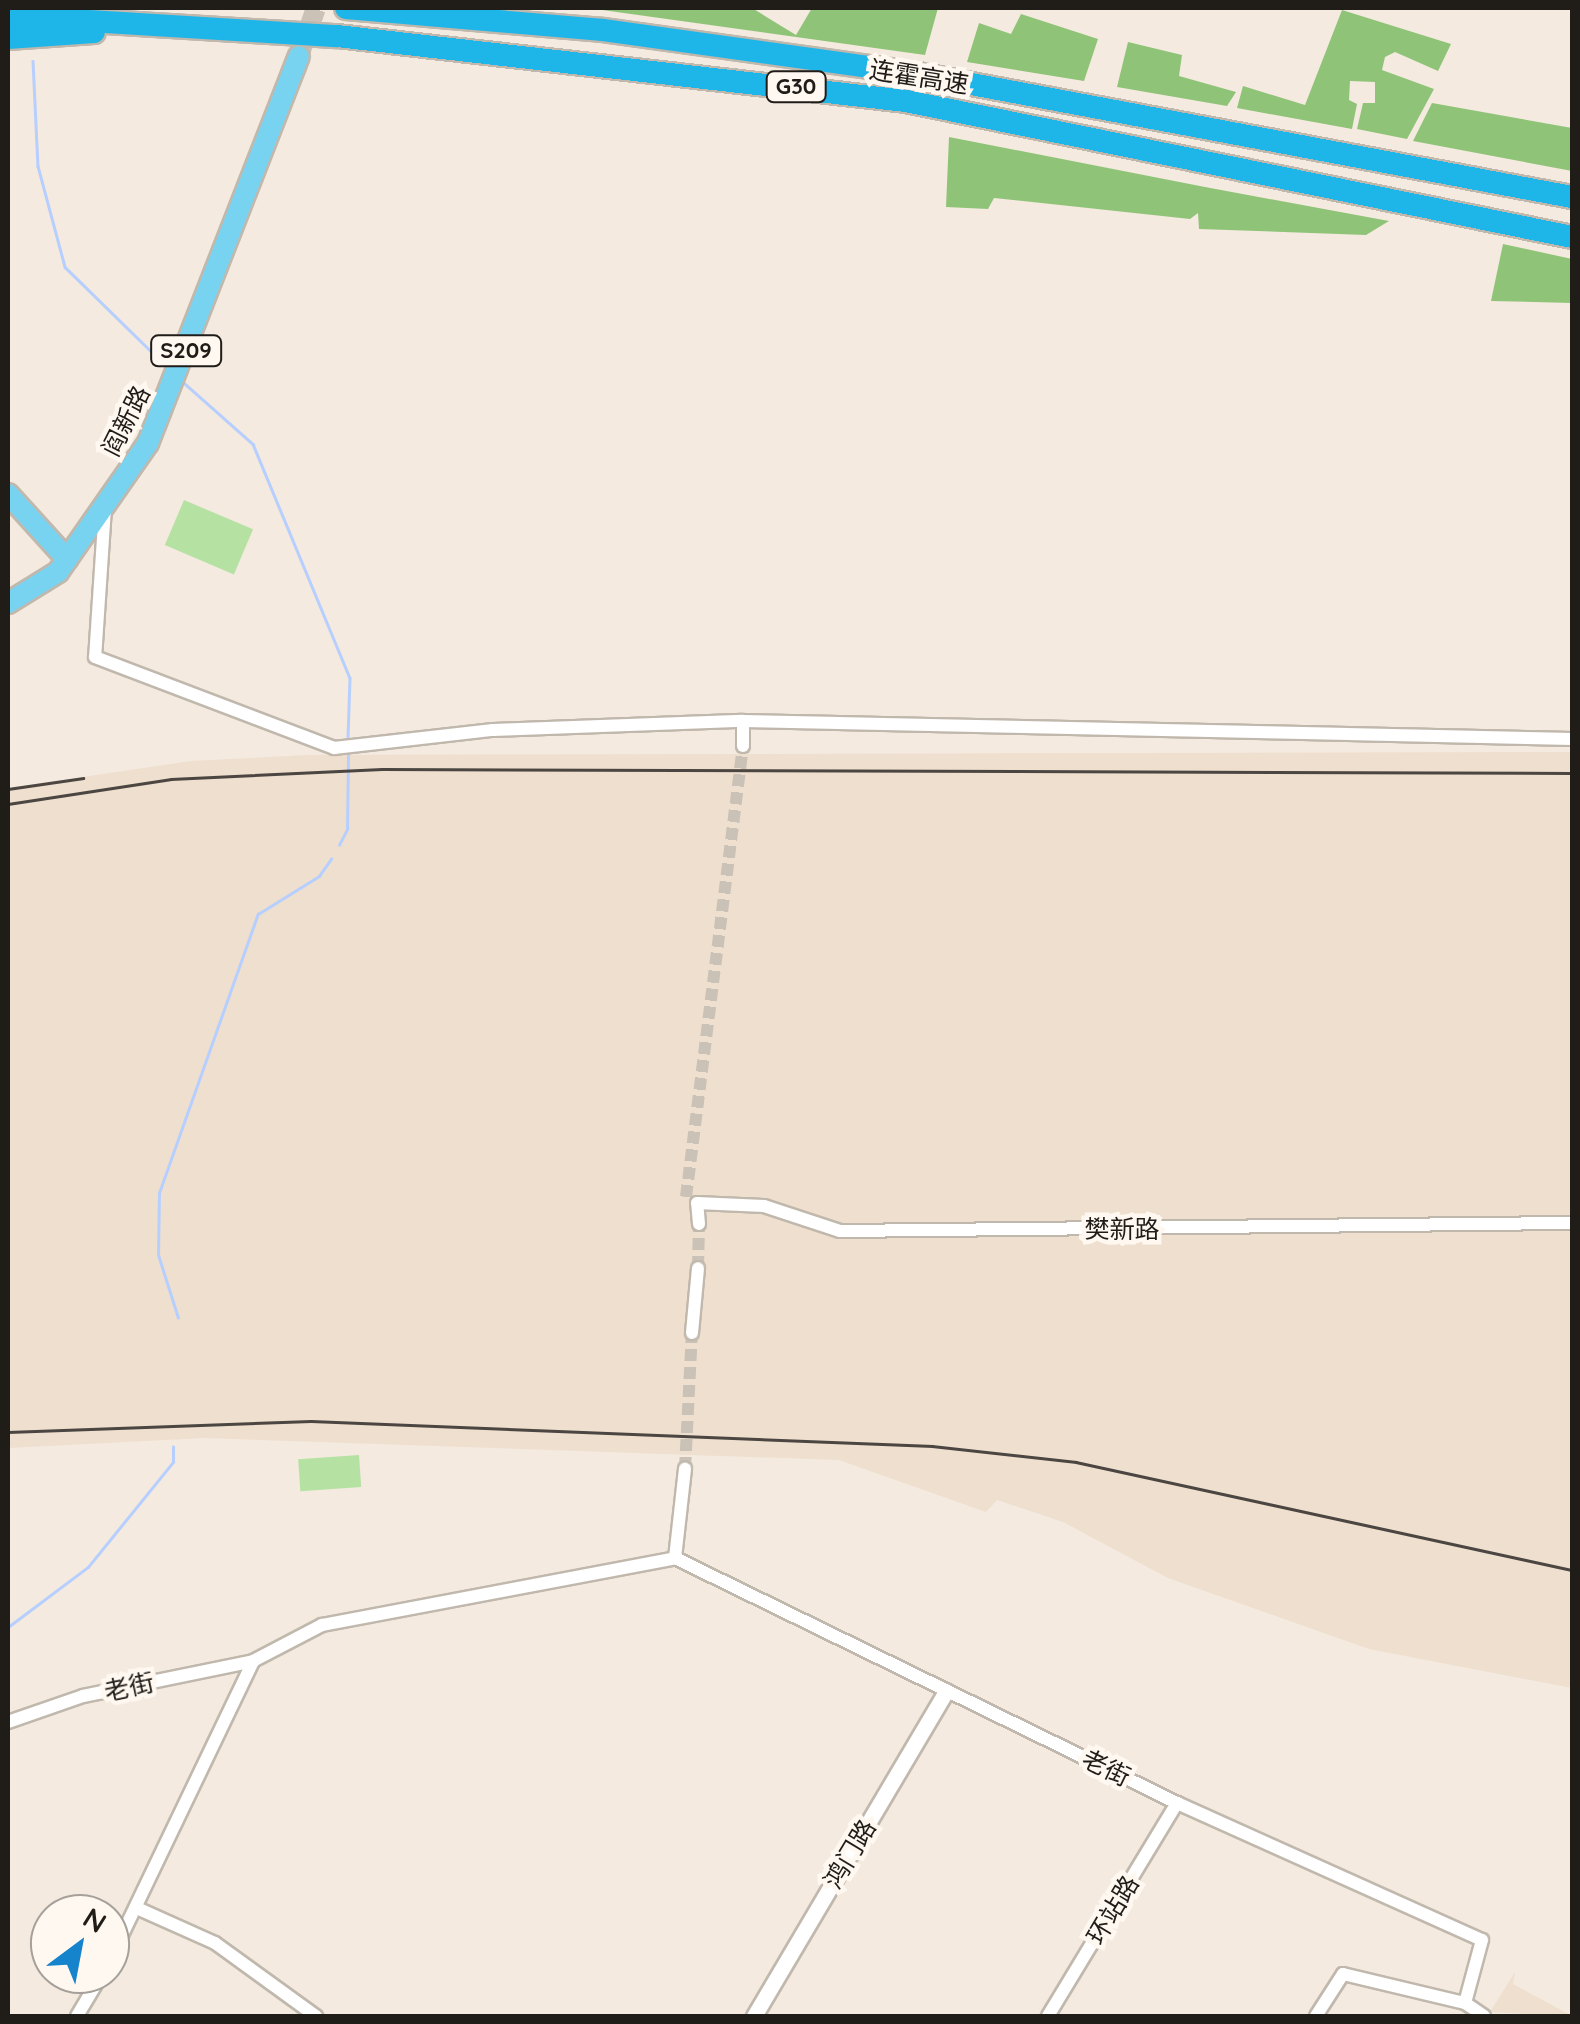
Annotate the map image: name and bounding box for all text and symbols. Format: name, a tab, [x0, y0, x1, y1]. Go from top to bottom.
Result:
street label: 连霍高速	[867, 54, 971, 100]
road number: G30	[764, 70, 828, 104]
road number: S209	[148, 334, 224, 368]
street label: 阎新路	[96, 381, 156, 461]
street label: 樊新路	[1085, 1214, 1159, 1244]
street label: 老街	[101, 1667, 157, 1707]
street label: 老街	[1077, 1744, 1135, 1792]
street label: 鸿门路	[818, 1814, 882, 1894]
street label: 环站路	[1081, 1870, 1145, 1950]
north arrow	[30, 1894, 130, 1994]
text: N	[77, 1900, 113, 1940]

